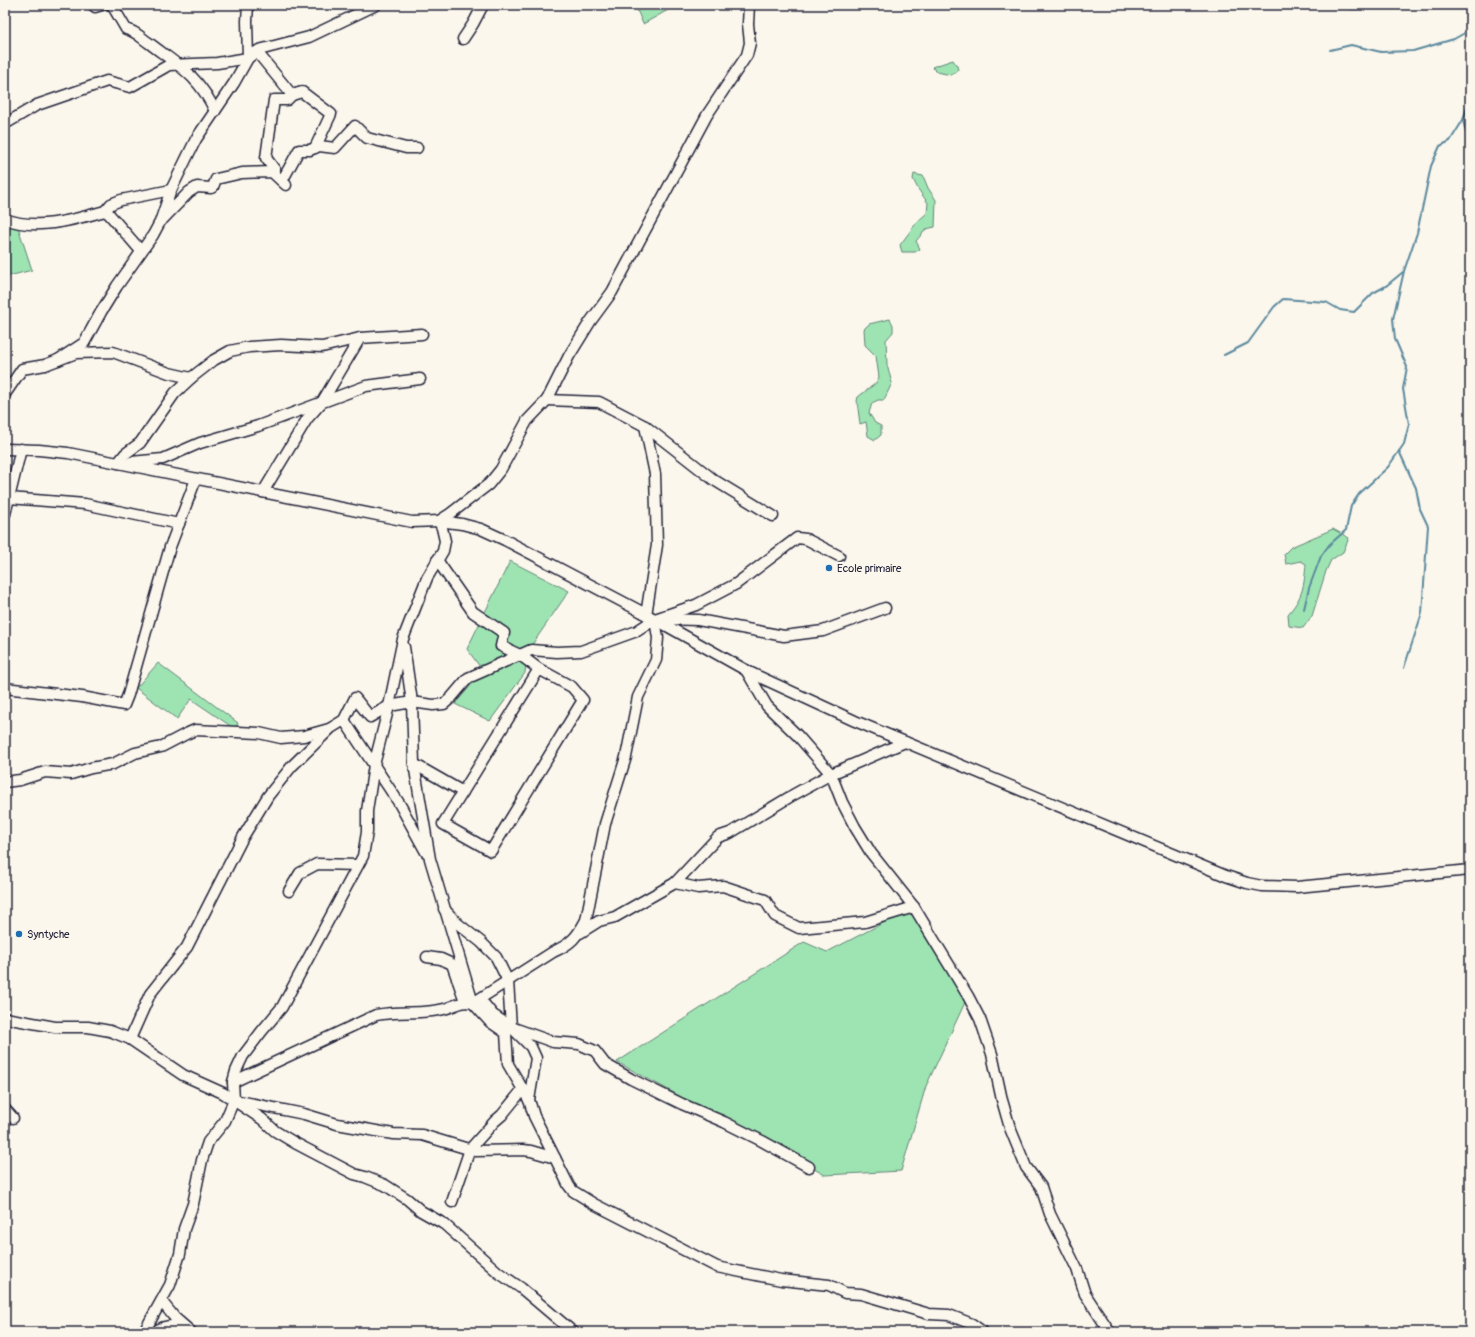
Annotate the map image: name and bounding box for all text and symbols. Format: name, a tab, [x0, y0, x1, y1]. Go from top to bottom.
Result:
place label: Ecole primaire	[837, 562, 902, 575]
marker: Ecole primaire	[824, 563, 834, 573]
place label: Syntyche	[27, 928, 70, 941]
marker: Syntyche	[14, 929, 24, 939]

